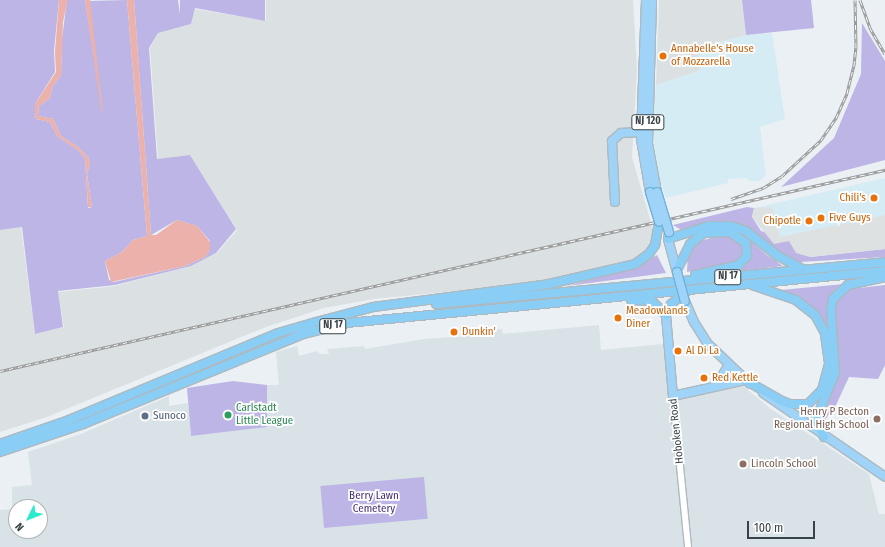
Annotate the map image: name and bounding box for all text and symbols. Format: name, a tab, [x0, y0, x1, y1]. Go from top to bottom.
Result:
place label: Annabelle's House of Mozzarella	[671, 43, 754, 69]
marker: Annabelle's House of Mozzarella	[658, 51, 668, 61]
road number: NJ 120	[631, 114, 665, 130]
place label: Chili's	[839, 191, 866, 205]
marker: Chili's	[869, 193, 879, 203]
place label: Five Guys	[829, 211, 871, 225]
marker: Five Guys	[816, 213, 826, 223]
place label: Chipotle	[764, 214, 801, 228]
marker: Chipotle	[804, 216, 814, 226]
road number: NJ 17	[714, 269, 742, 285]
place label: Meadowlands Diner	[626, 305, 688, 331]
marker: Meadowlands Diner	[613, 313, 623, 323]
road number: NJ 17	[319, 318, 347, 334]
place label: Dunkin'	[462, 325, 496, 339]
marker: Dunkin'	[449, 327, 459, 337]
place label: Al Di La	[686, 344, 719, 358]
marker: Al Di La	[673, 346, 683, 356]
place label: Red Kettle	[712, 371, 758, 385]
marker: Red Kettle	[699, 373, 709, 383]
street label: Hoboken Road	[667, 398, 687, 464]
place label: Carlstadt Little League	[236, 402, 293, 428]
place label: Henry P Becton Regional High School	[774, 406, 869, 432]
place label: Sunoco	[153, 409, 186, 423]
marker: Carlstadt Little League	[223, 410, 233, 420]
marker: Sunoco	[140, 411, 150, 421]
marker: Henry P Becton Regional High School	[872, 414, 882, 424]
place label: Lincoln School	[751, 457, 816, 471]
marker: Lincoln School	[738, 459, 748, 469]
park label: Berry Lawn Cemetery	[349, 490, 399, 516]
north arrow	[8, 499, 48, 539]
scale bar	[749, 513, 817, 539]
text: N	[13, 520, 27, 534]
text: 100 m	[754, 521, 783, 535]

